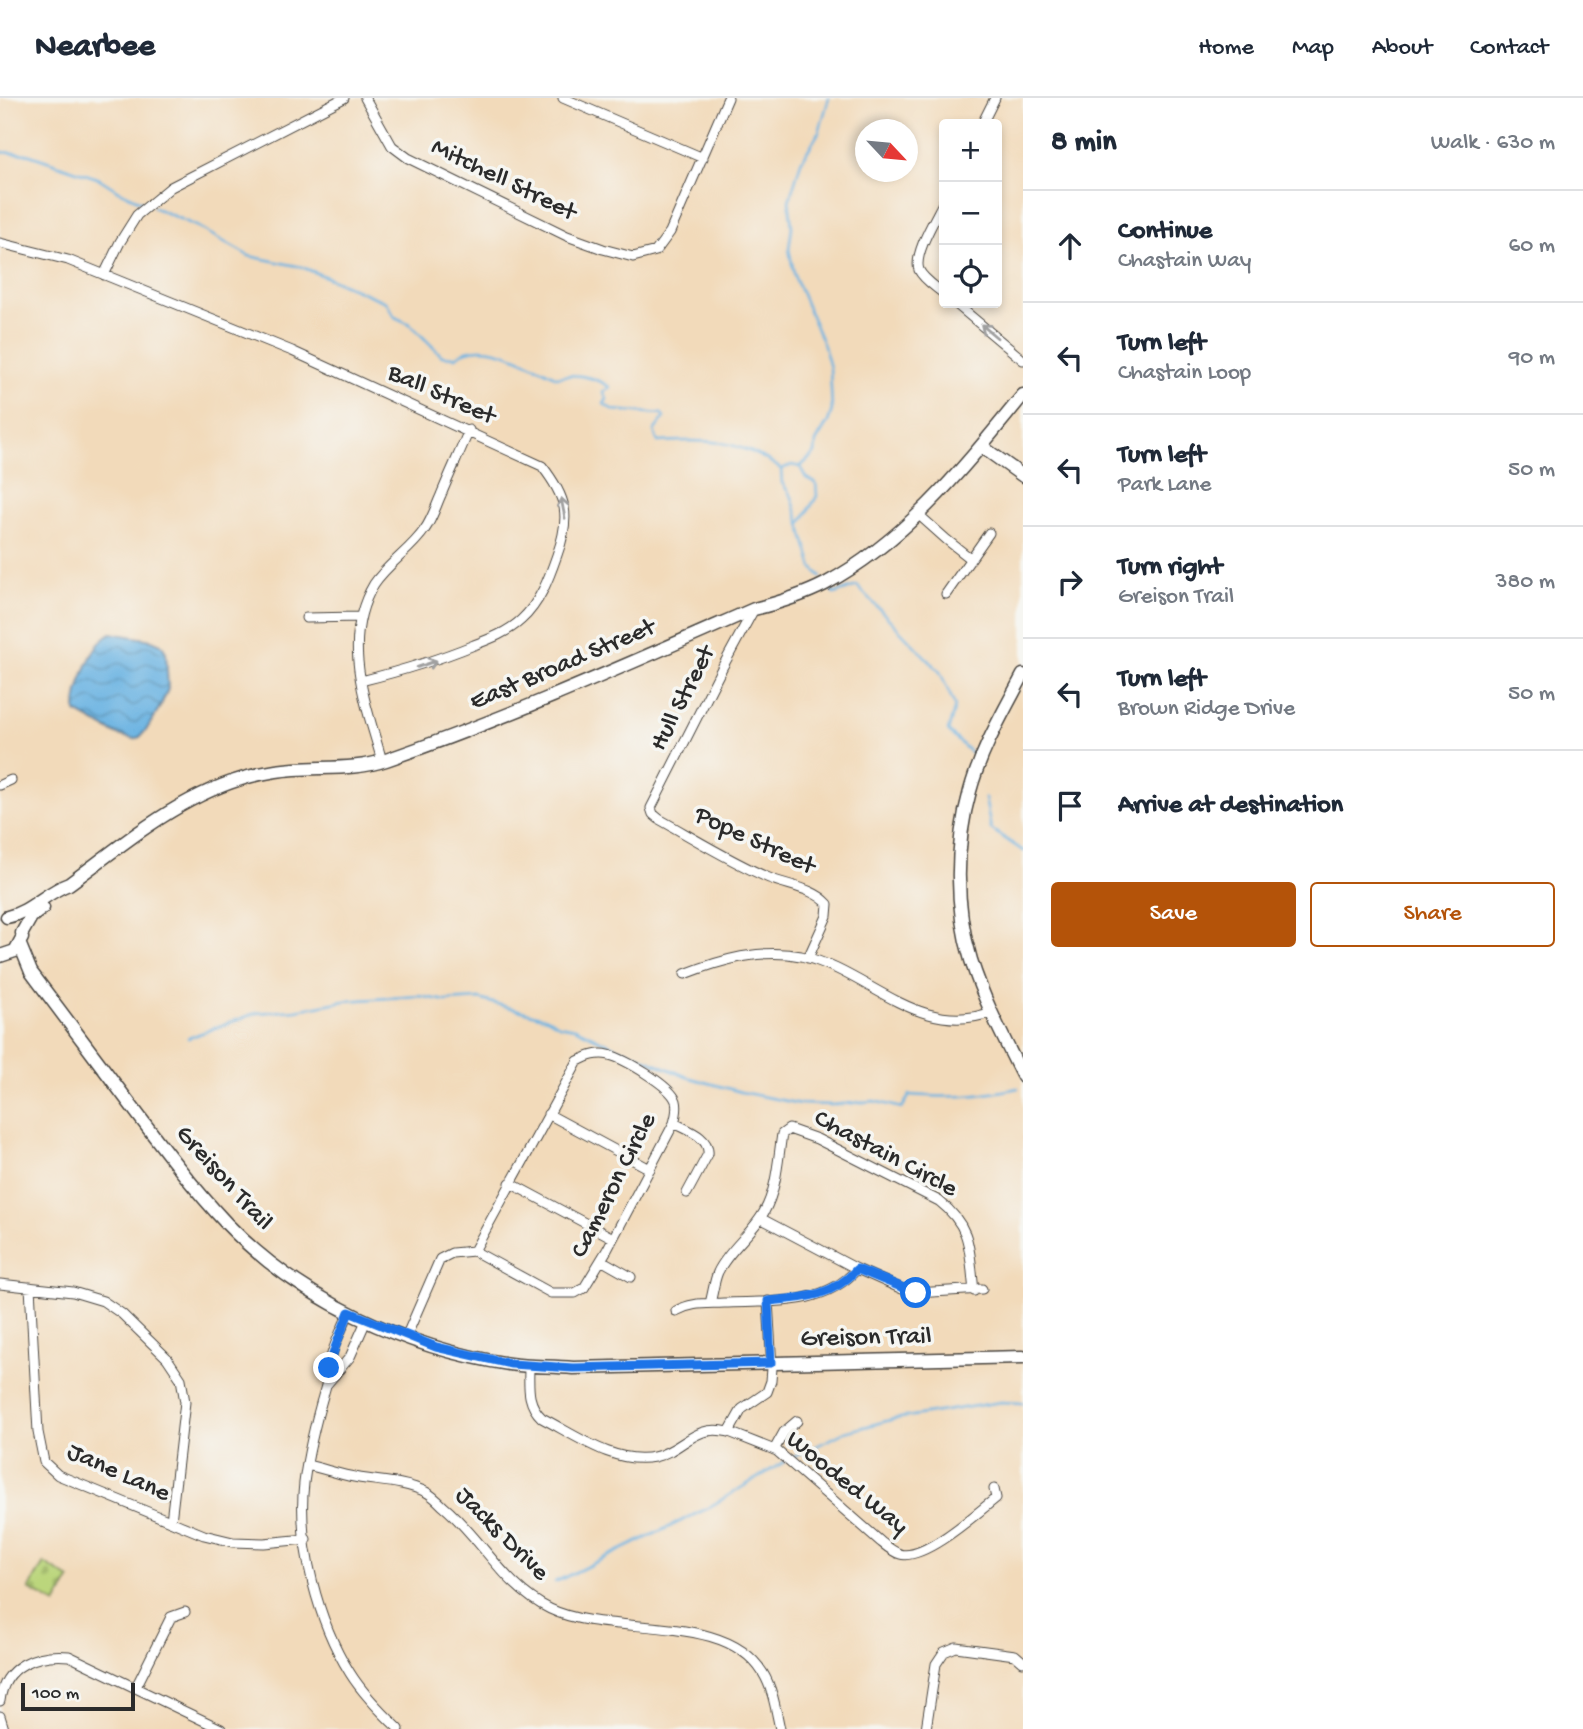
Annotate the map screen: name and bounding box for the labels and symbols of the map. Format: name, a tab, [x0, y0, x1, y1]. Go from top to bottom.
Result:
north arrow	[855, 119, 918, 182]
street label: Mitchell Street	[425, 133, 583, 230]
one-way arrow	[980, 324, 998, 340]
street label: Ball Street	[381, 358, 502, 434]
one-way arrow	[556, 498, 569, 520]
street label: East Broad Street	[466, 612, 662, 719]
street label: Hull Street	[644, 639, 725, 757]
one-way arrow	[416, 656, 438, 669]
street label: Pope Street	[688, 800, 821, 884]
street label: Chastain Circle	[808, 1104, 963, 1206]
street label: Cameron Circle	[565, 1108, 665, 1264]
street label: Greison Trail	[168, 1120, 278, 1238]
route start	[900, 1277, 931, 1308]
street label: Greison Trail	[800, 1322, 932, 1356]
route end	[313, 1352, 344, 1383]
street label: Wooded Way	[779, 1425, 914, 1543]
street label: Jane Lane	[62, 1437, 175, 1511]
street label: Jacks Drive	[447, 1481, 555, 1589]
scale bar	[21, 1680, 135, 1712]

